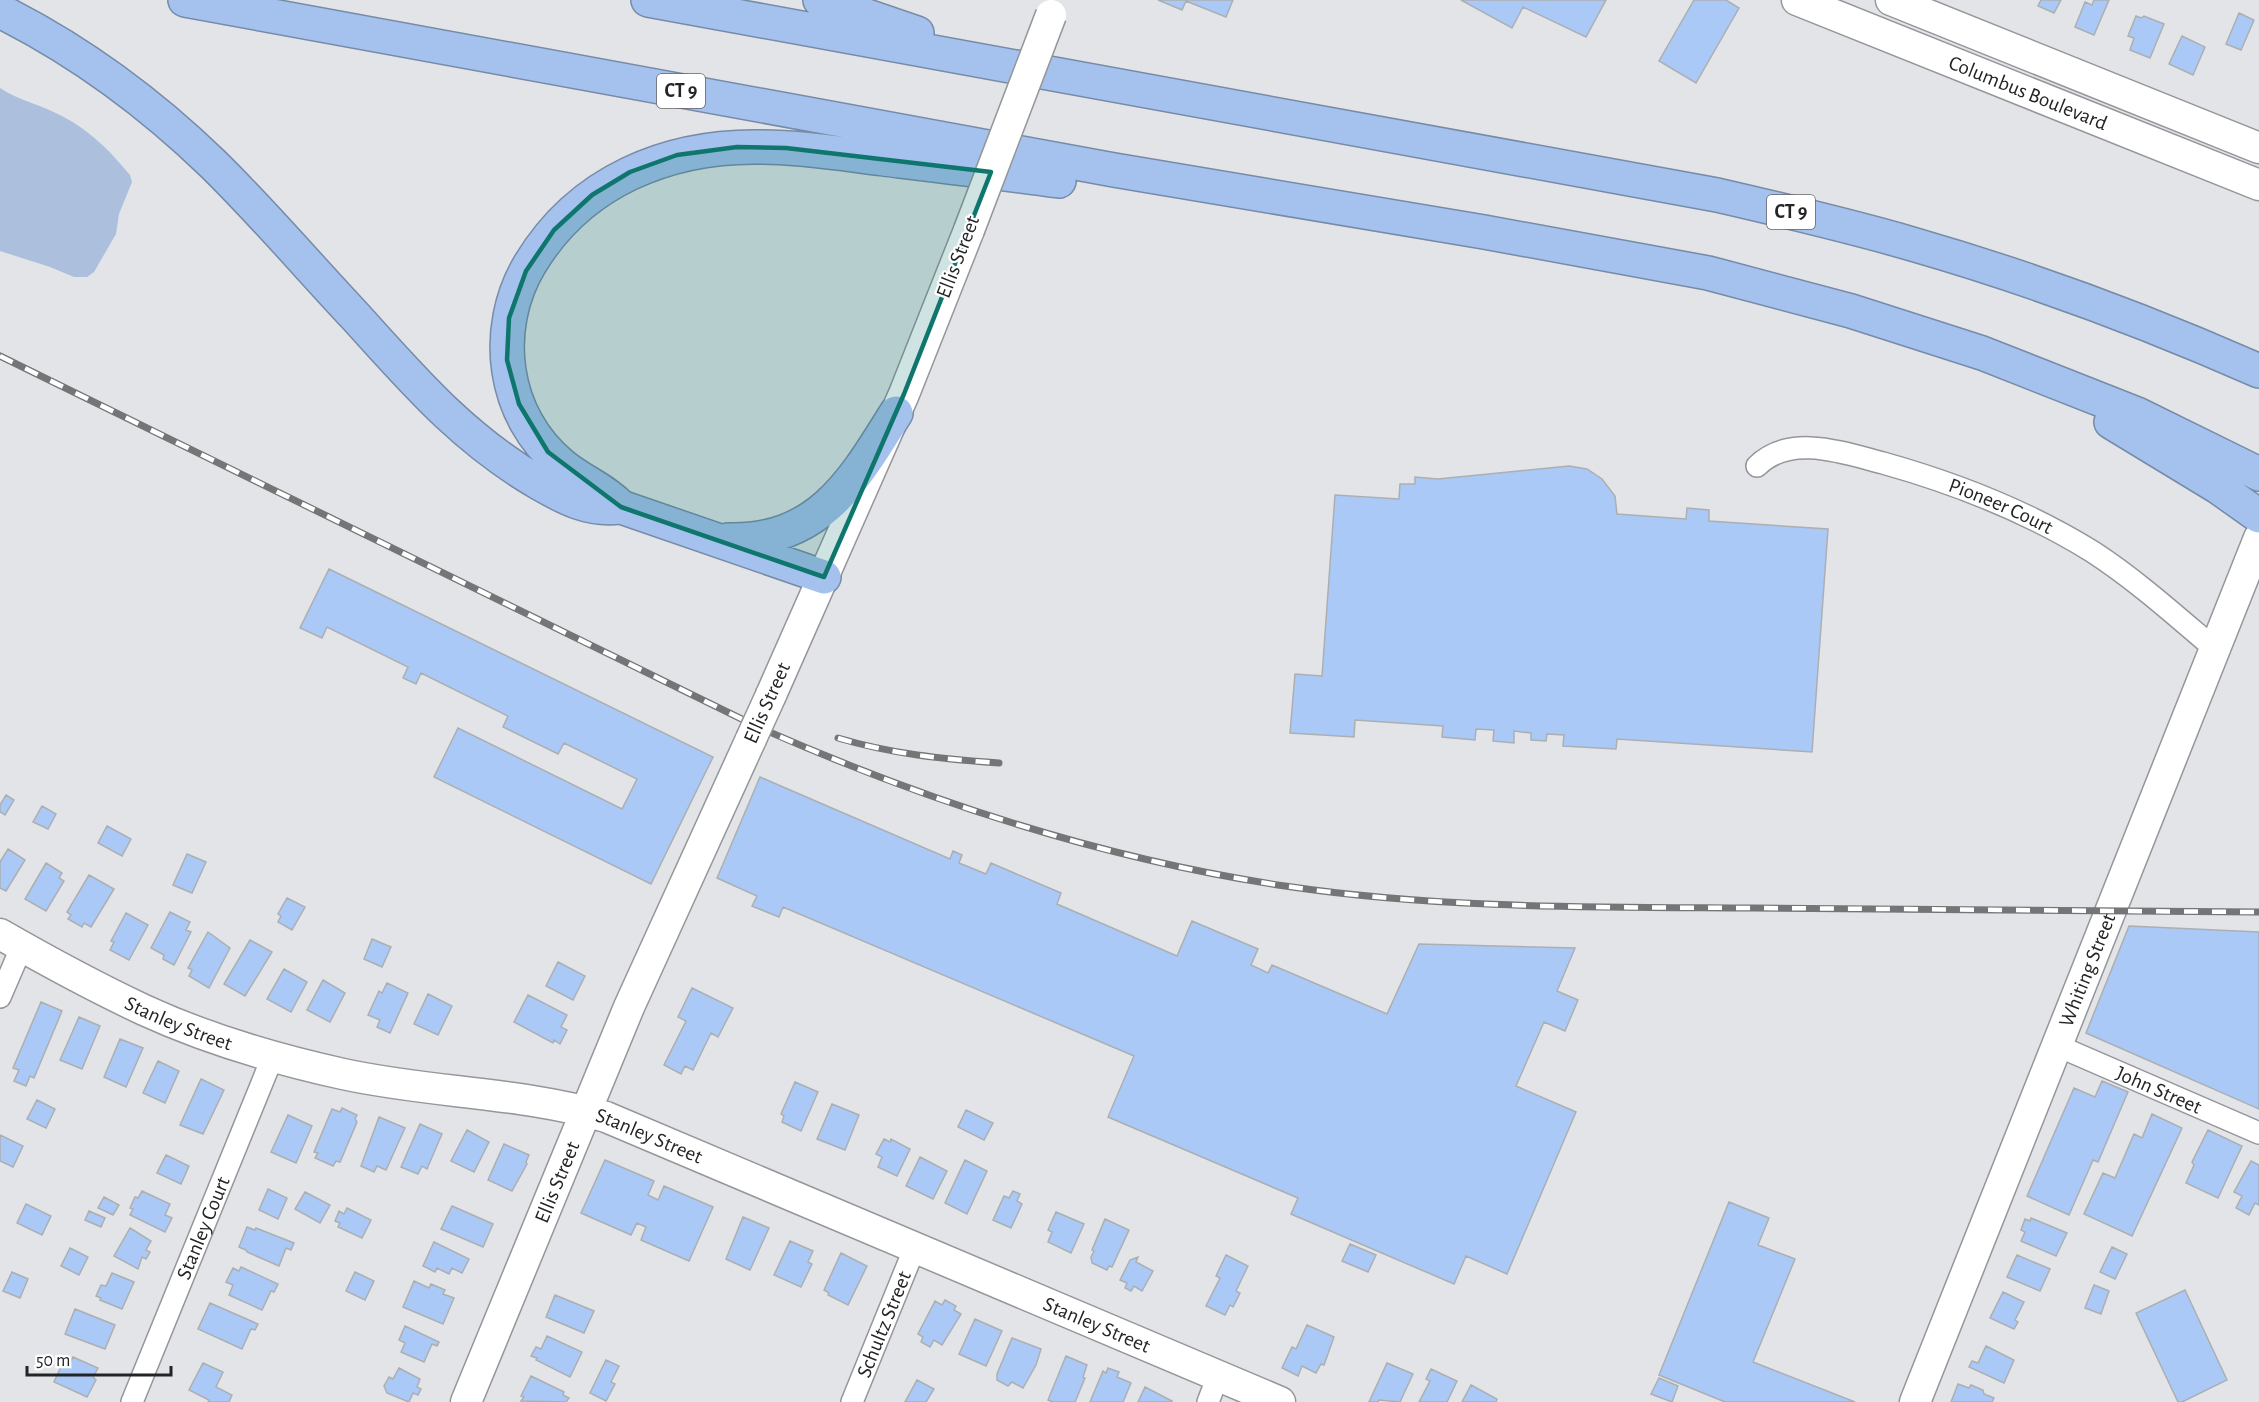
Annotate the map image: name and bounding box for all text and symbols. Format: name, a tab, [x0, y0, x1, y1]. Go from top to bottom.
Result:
street label: Columbus Boulevard	[1946, 51, 2111, 134]
road number: CT 9	[657, 74, 705, 108]
road number: CT 9	[1767, 195, 1815, 229]
street label: Ellis Street	[933, 213, 983, 301]
street label: Pioneer Court	[1946, 474, 2057, 538]
street label: Ellis Street	[740, 659, 794, 747]
street label: Whiting Street	[2055, 910, 2119, 1030]
street label: Stanley Street	[122, 992, 235, 1054]
street label: John Street	[2113, 1062, 2205, 1118]
street label: Stanley Street	[594, 1104, 706, 1167]
street label: Ellis Street	[531, 1138, 583, 1226]
street label: Stanley Court	[173, 1173, 233, 1282]
street label: Schultz Street	[853, 1268, 915, 1380]
street label: Stanley Street	[1040, 1293, 1154, 1357]
scale bar	[27, 1339, 171, 1377]
text: 50 m	[36, 1352, 70, 1370]

